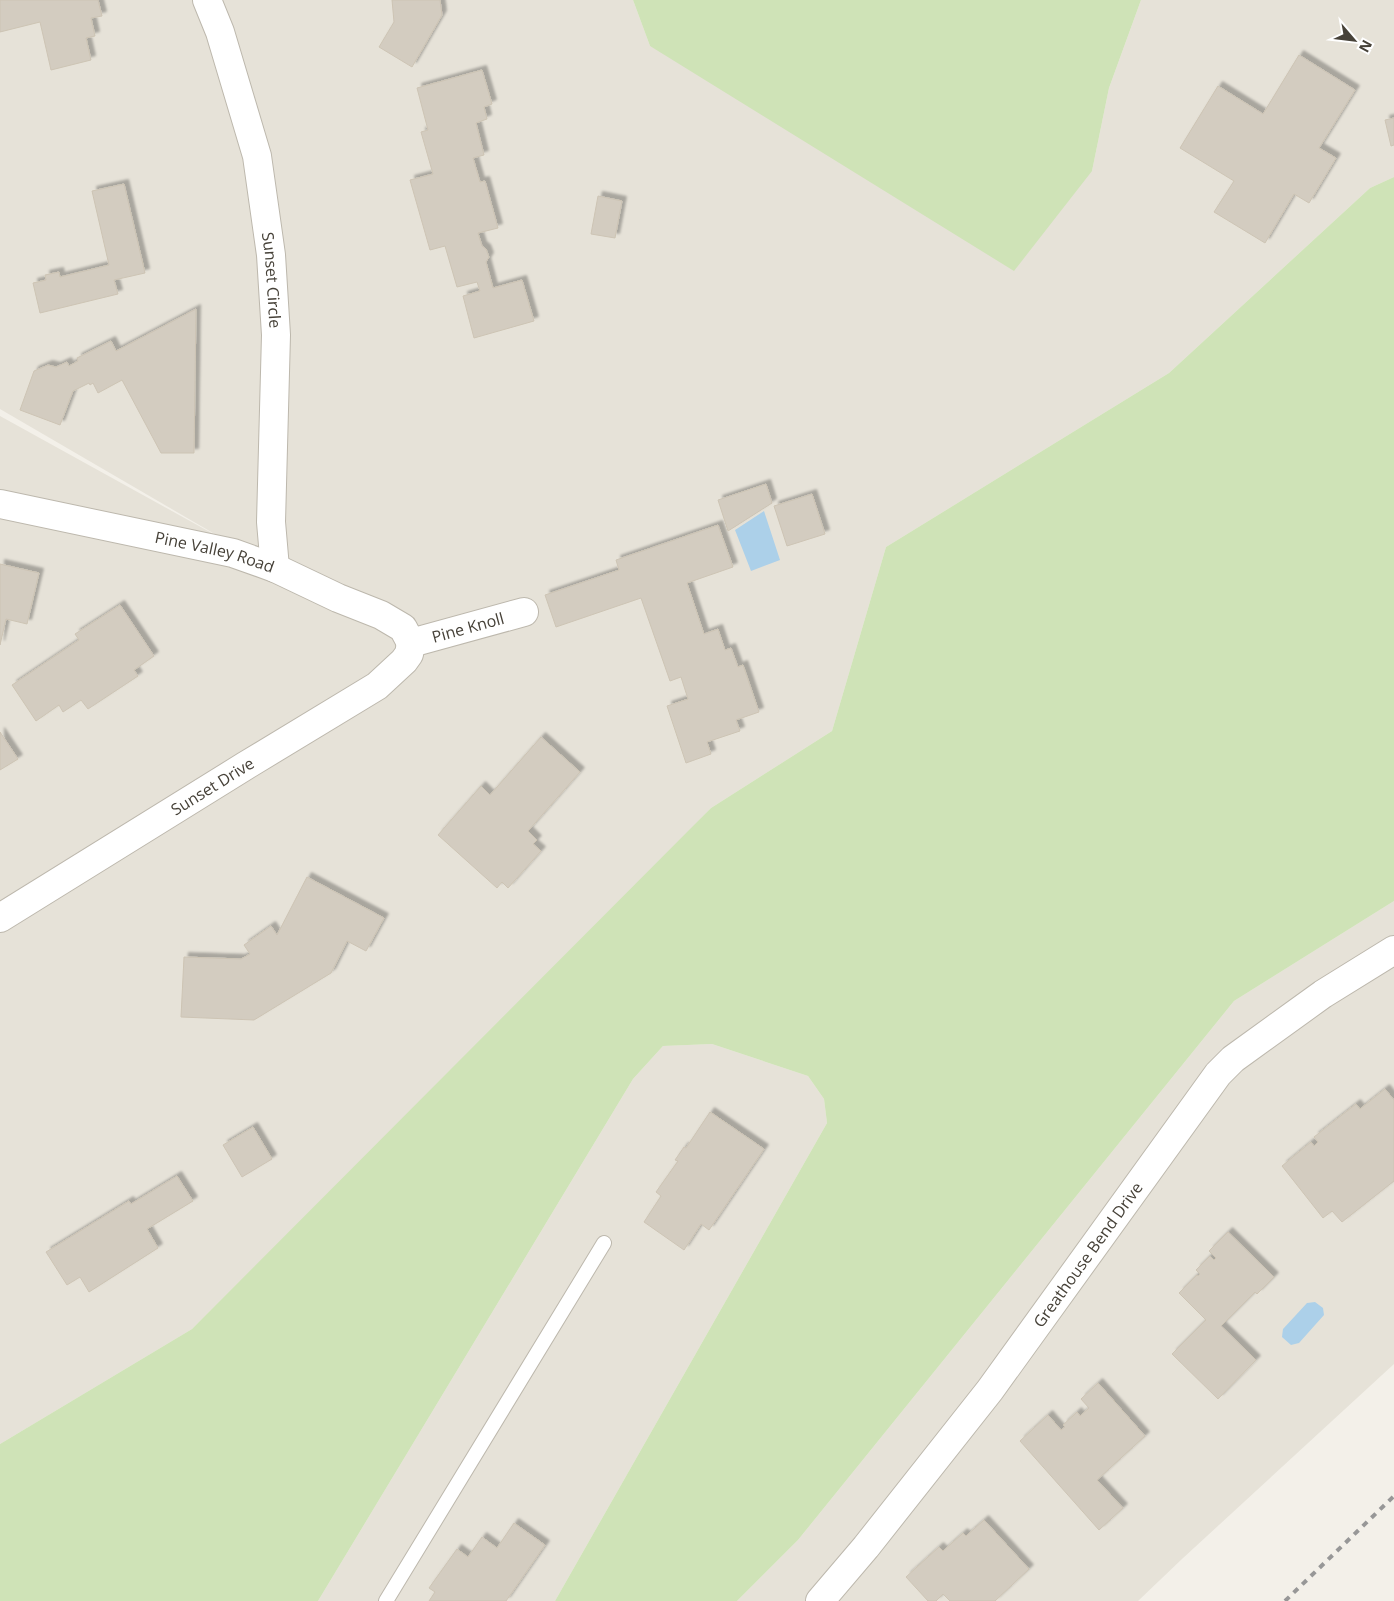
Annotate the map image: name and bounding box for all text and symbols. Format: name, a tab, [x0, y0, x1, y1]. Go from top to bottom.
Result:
north arrow	[1329, 15, 1379, 65]
text: N	[1355, 37, 1377, 56]
street label: Sunset Circle	[257, 231, 287, 329]
street label: Pine Valley Road	[153, 526, 277, 578]
street label: Pine Knoll	[429, 607, 506, 648]
street label: Sunset Drive	[167, 752, 258, 820]
street label: Greathouse Bend Drive	[1028, 1178, 1148, 1332]

